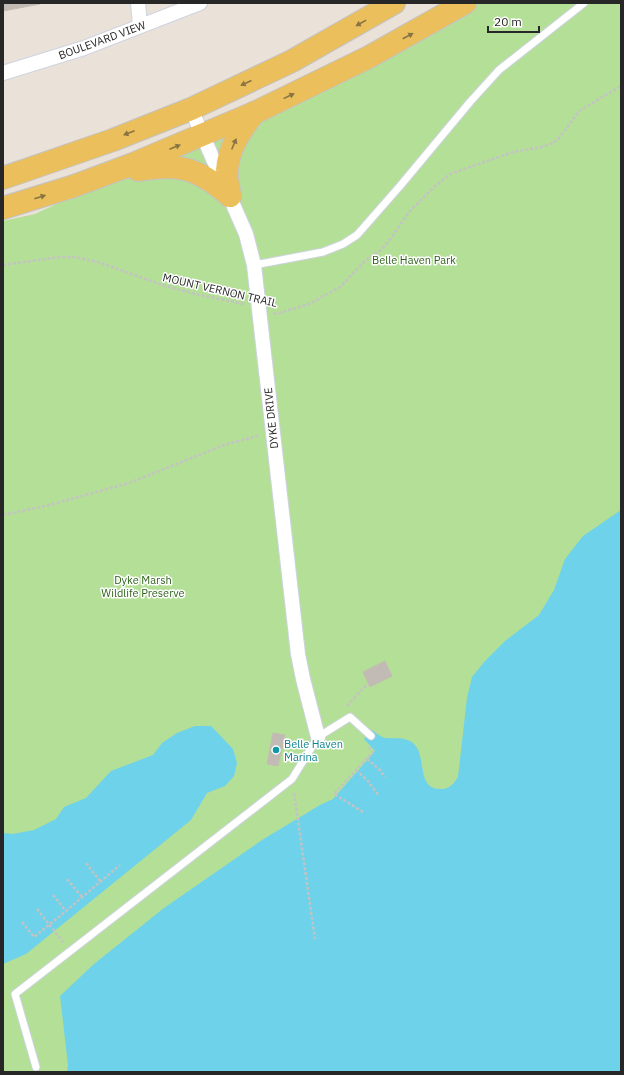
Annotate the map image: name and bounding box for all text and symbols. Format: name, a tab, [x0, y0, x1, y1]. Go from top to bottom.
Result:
scale bar	[488, 8, 539, 34]
text: 20 m	[494, 14, 522, 29]
street label: BOULEVARD VIEW	[56, 18, 148, 62]
one-way arrow	[355, 19, 367, 26]
one-way arrow	[402, 33, 414, 39]
one-way arrow	[240, 80, 251, 86]
one-way arrow	[283, 93, 295, 99]
one-way arrow	[123, 131, 135, 137]
one-way arrow	[231, 139, 237, 150]
one-way arrow	[170, 143, 182, 149]
one-way arrow	[35, 194, 47, 200]
park label: Belle Haven Park	[372, 253, 456, 267]
street label: MOUNT VERNON TRAIL	[161, 270, 279, 310]
street label: DYKE DRIVE	[261, 387, 281, 449]
park label: Dyke Marsh Wildlife Preserve	[101, 573, 185, 600]
place label: Belle Haven Marina	[284, 737, 343, 764]
marker: Belle Haven Marina	[271, 745, 281, 755]

